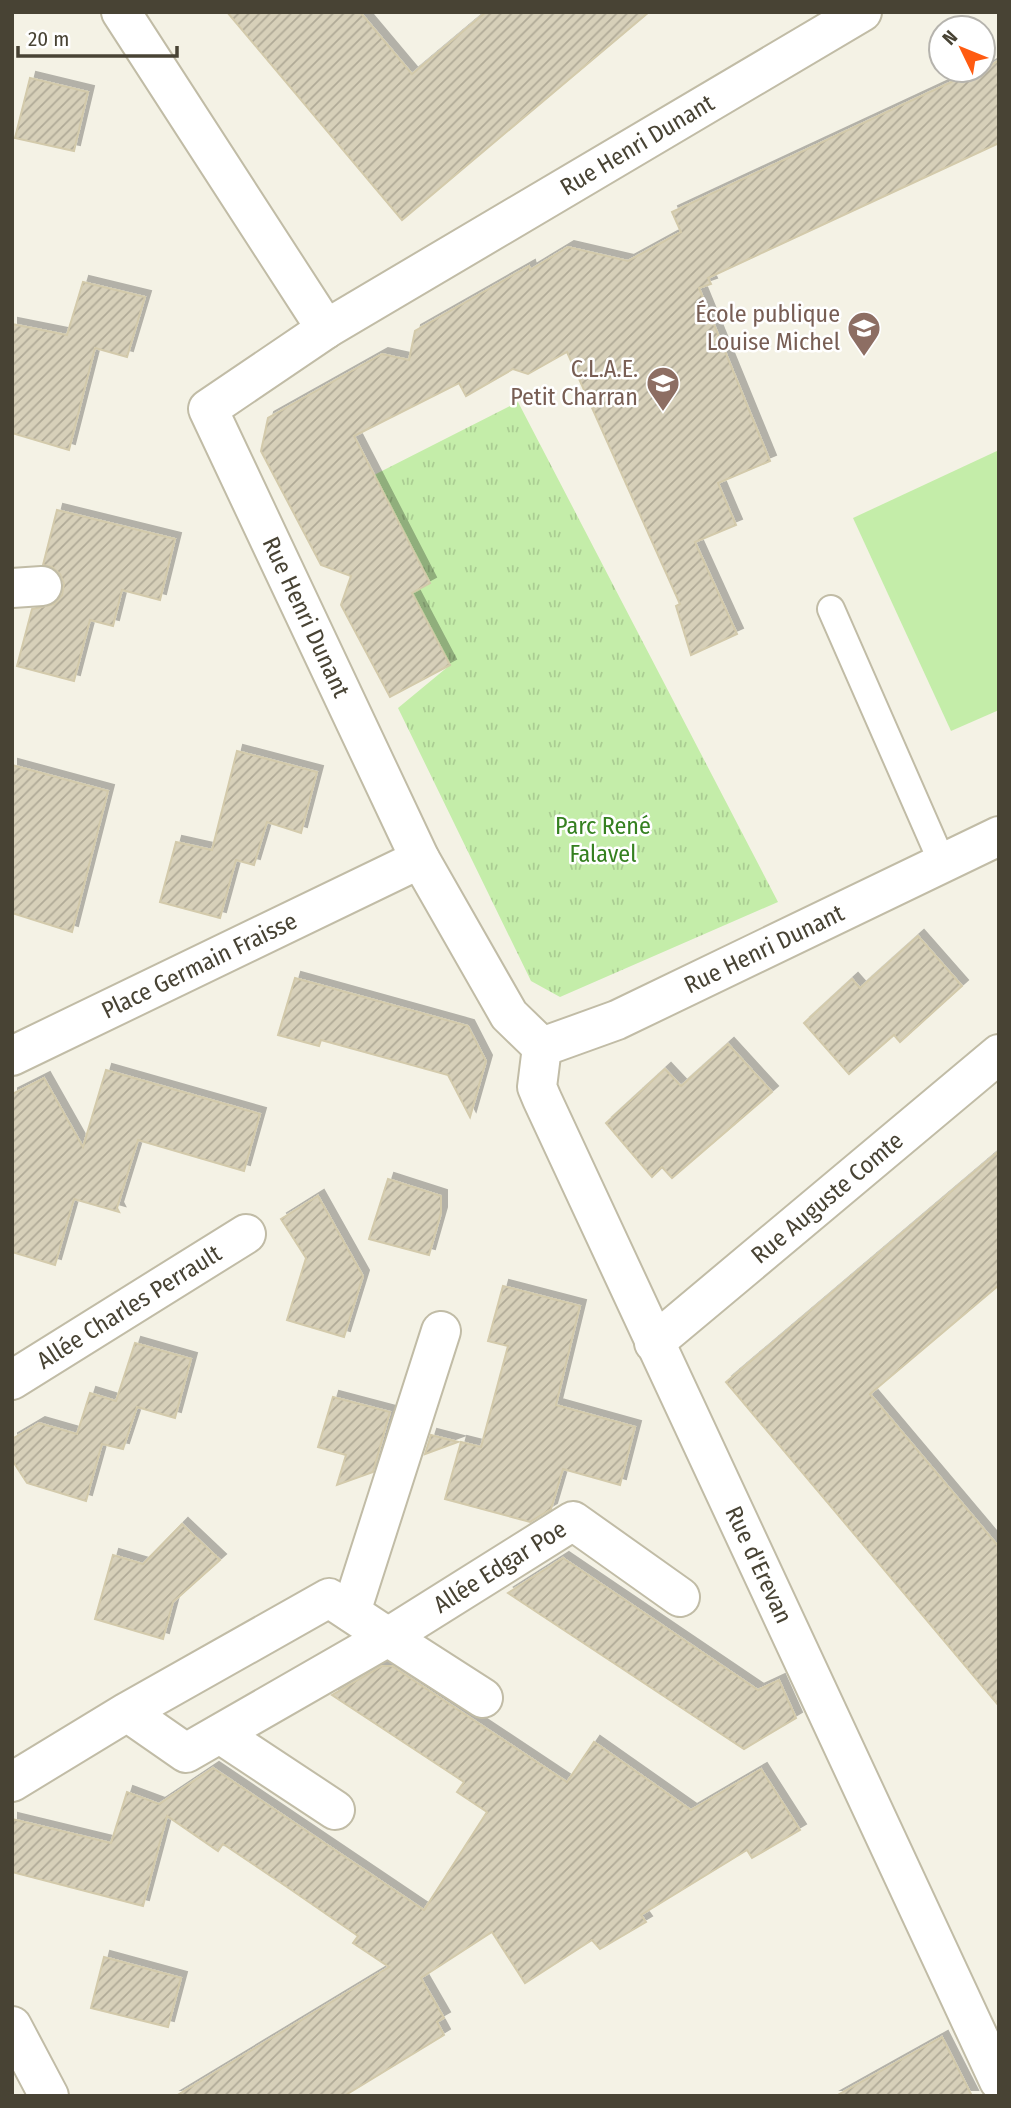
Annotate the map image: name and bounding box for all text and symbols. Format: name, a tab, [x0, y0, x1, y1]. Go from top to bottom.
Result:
scale bar	[18, 14, 177, 58]
north arrow	[927, 14, 997, 84]
text: 20 m	[28, 26, 69, 52]
text: N	[938, 26, 962, 50]
street label: Rue Henri Dunant	[555, 89, 719, 201]
place label: École publique Louise Michel	[695, 299, 840, 356]
school or university icon: École publique Louise Michel	[845, 309, 883, 358]
place label: C.L.A.E. Petit Charran	[510, 355, 638, 411]
school or university icon: C.L.A.E. Petit Charran	[644, 364, 682, 413]
street label: Rue Henri Dunant	[257, 532, 355, 702]
park label: Parc René Falavel	[555, 812, 651, 868]
street label: Rue Henri Dunant	[680, 899, 849, 999]
street label: Place Germain Fraisse	[97, 907, 302, 1025]
street label: Rue Auguste Comte	[746, 1126, 909, 1269]
street label: Allée Charles Perrault	[32, 1239, 226, 1375]
street label: Rue d'Erevan	[719, 1502, 798, 1628]
street label: Allée Edgar Poe	[428, 1515, 571, 1619]

